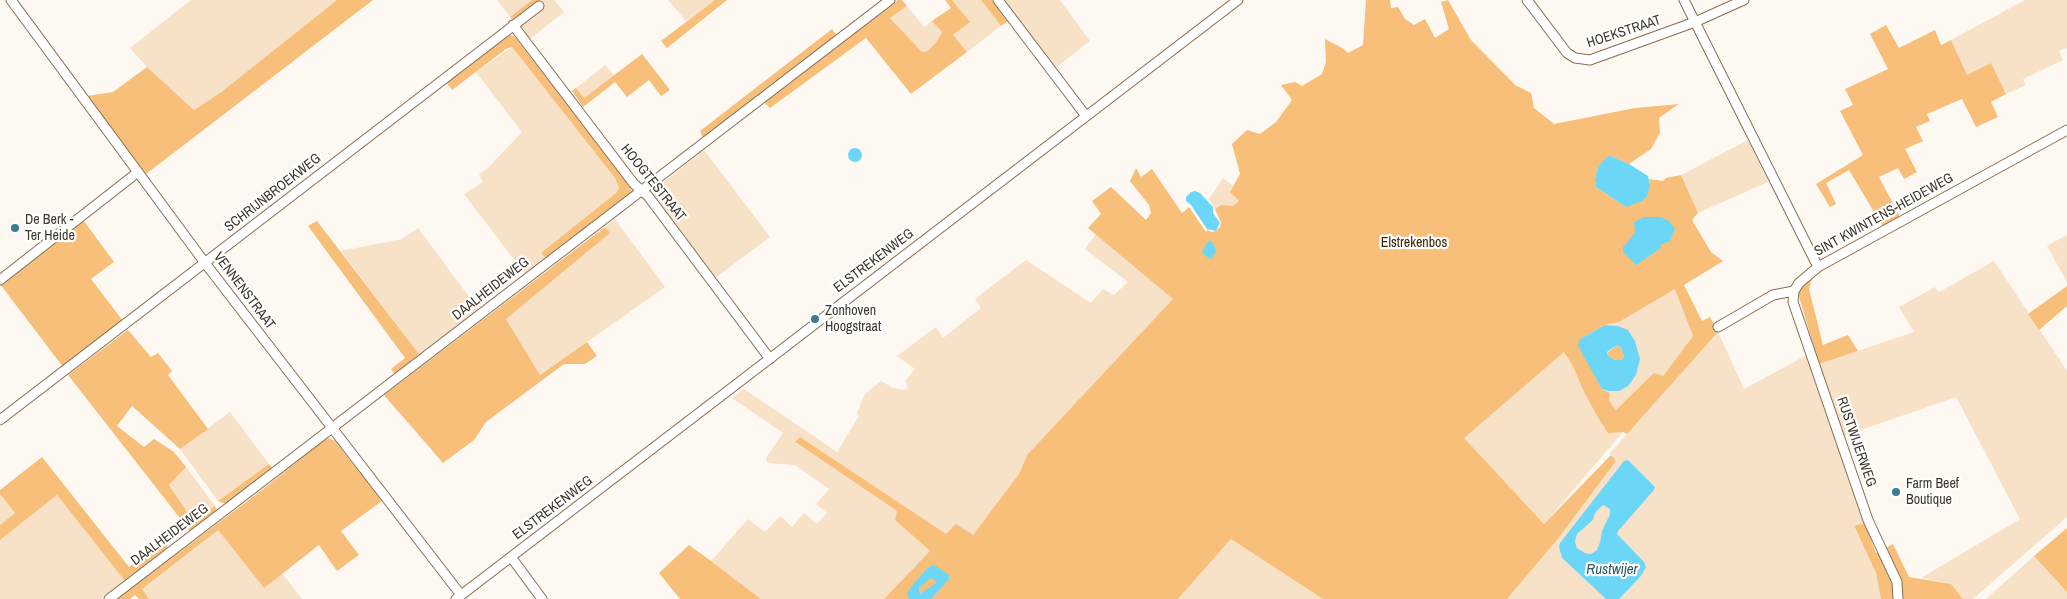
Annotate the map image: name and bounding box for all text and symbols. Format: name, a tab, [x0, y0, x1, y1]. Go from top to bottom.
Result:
street label: HOEKSTRAAT	[1585, 12, 1663, 52]
street label: HOOGTESTRAAT	[617, 141, 689, 225]
street label: SCHRIJNBROEKWEG	[222, 150, 324, 236]
street label: SINT KWINTENS-HEIDEWEG	[1812, 170, 1956, 260]
place label: De Berk - Ter Heide	[25, 212, 75, 244]
marker: De Berk - Ter Heide	[9, 222, 21, 234]
street label: ELSTREKENWEG	[831, 225, 917, 297]
park label: Elstrekenbos	[1381, 235, 1447, 251]
street label: VENNENSTRAAT	[210, 249, 278, 333]
street label: DAALHEIDEWEG	[449, 254, 533, 324]
place label: Zonhoven Hoogstraat	[825, 303, 881, 336]
marker: Zonhoven Hoogstraat	[809, 313, 821, 325]
street label: RUSTWIJERWEG	[1833, 395, 1879, 489]
street label: ELSTREKENWEG	[510, 472, 596, 544]
place label: Farm Beef Boutique	[1906, 476, 1959, 508]
marker: Farm Beef Boutique	[1890, 486, 1902, 498]
street label: DAALHEIDEWEG	[128, 500, 212, 570]
water label: Rustwijer	[1586, 561, 1638, 579]

